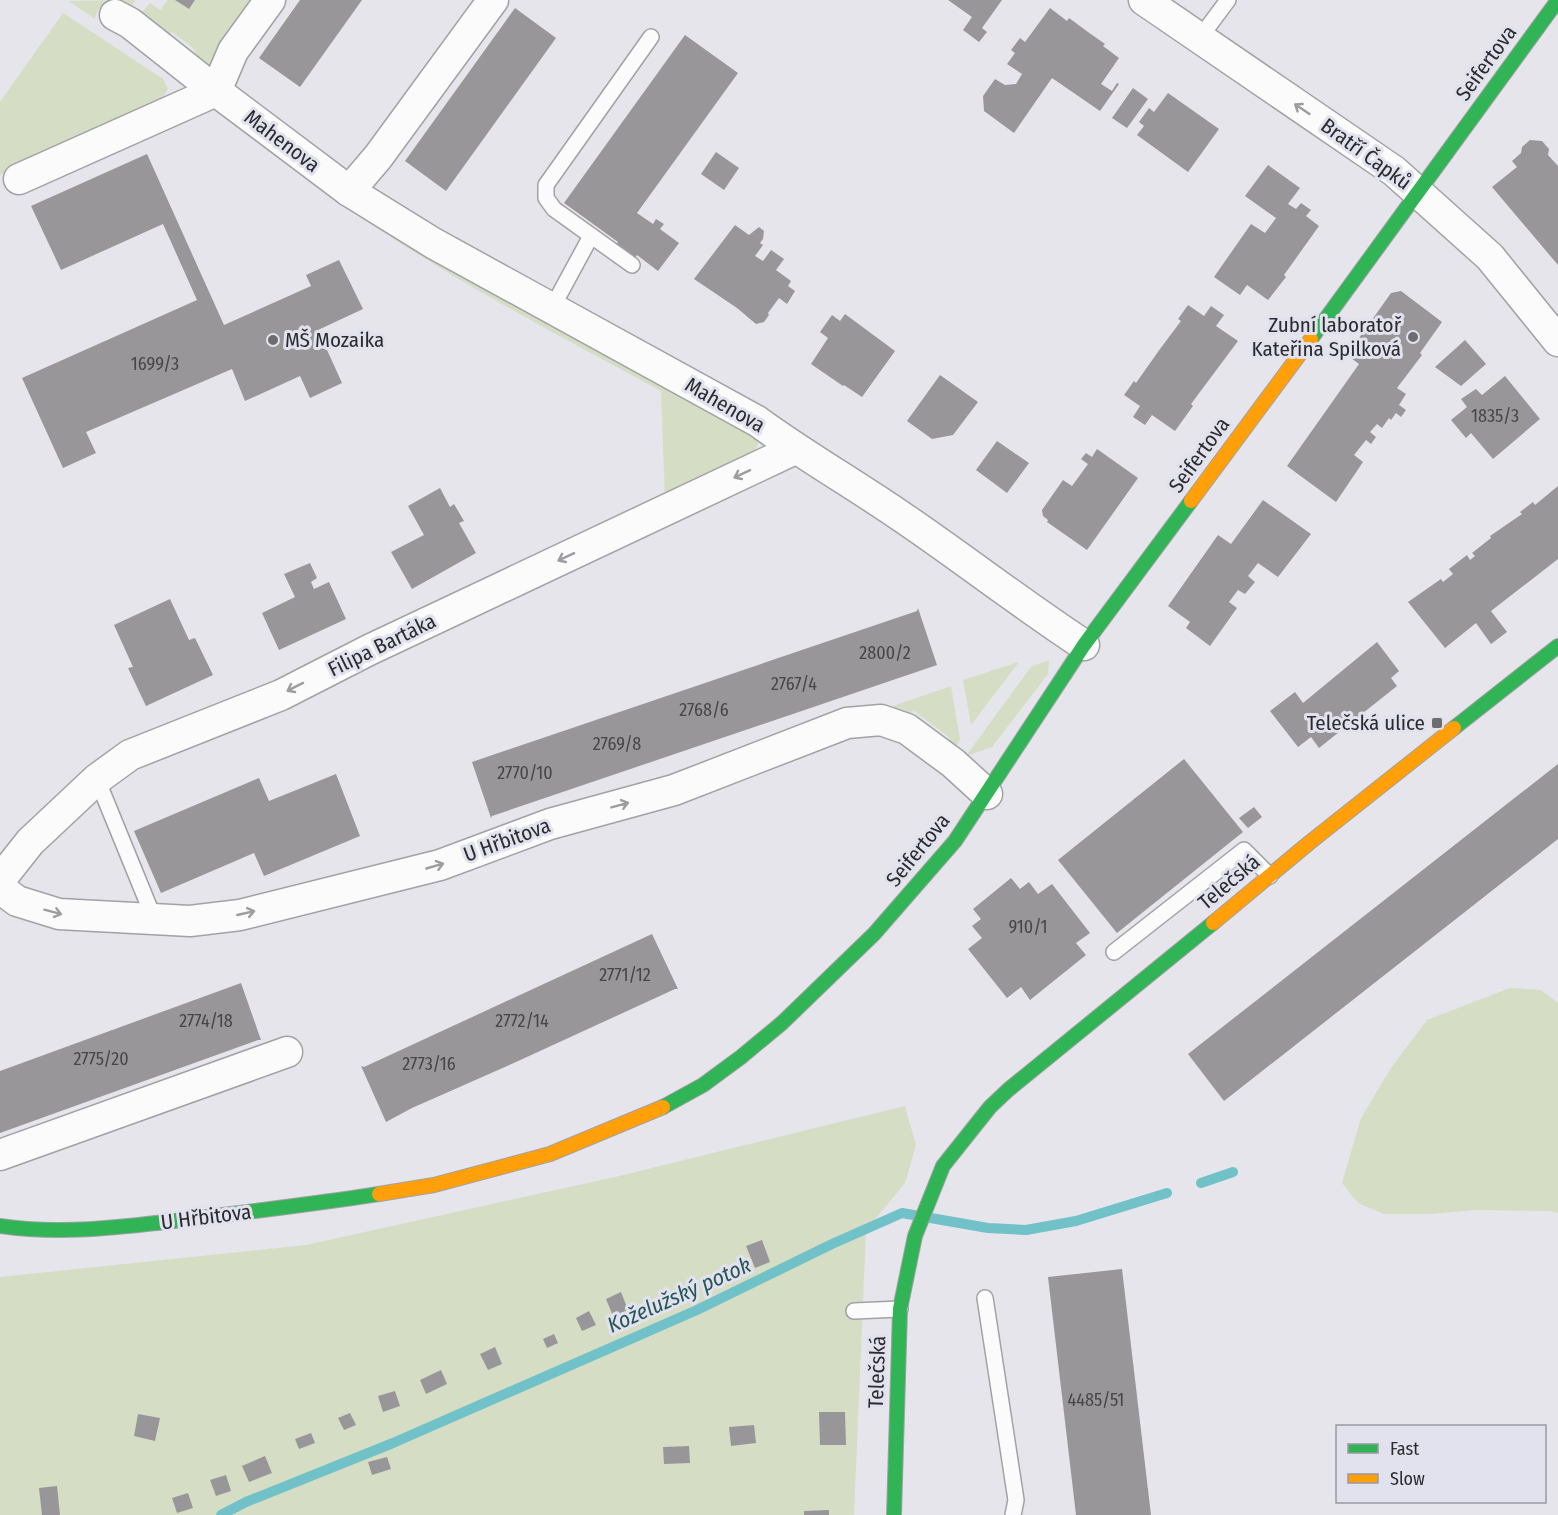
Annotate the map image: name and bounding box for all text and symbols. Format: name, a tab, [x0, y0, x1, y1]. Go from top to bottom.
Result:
street label: Seifertova	[1450, 20, 1522, 106]
one-way arrow	[1295, 103, 1311, 115]
street label: Mahenova	[239, 104, 325, 178]
street label: Bratří Čapků	[1316, 113, 1416, 195]
place label: Zubní laboratoř Kateřina Spilková	[1252, 312, 1402, 362]
place label: MŠ Mozaika	[285, 327, 384, 353]
marker: Zubní laboratoř Kateřina Spilková	[1406, 330, 1420, 344]
marker: MŠ Mozaika	[266, 333, 280, 347]
house number: 1699/3	[131, 353, 179, 375]
street label: Mahenova	[680, 372, 770, 438]
house number: 1835/3	[1471, 405, 1519, 427]
street label: Seifertova	[1163, 412, 1235, 498]
one-way arrow	[733, 468, 751, 480]
one-way arrow	[557, 551, 575, 563]
street label: Filipa Bartáka	[324, 608, 440, 682]
house number: 2800/2	[859, 642, 911, 664]
house number: 2767/4	[771, 673, 817, 695]
one-way arrow	[287, 682, 305, 694]
house number: 2768/6	[679, 699, 729, 721]
place label: Telečská ulice	[1307, 710, 1425, 736]
marker: Telečská ulice	[1430, 716, 1444, 730]
house number: 2769/8	[593, 733, 641, 755]
house number: 2770/10	[497, 762, 553, 784]
one-way arrow	[611, 798, 630, 810]
street label: Seifertova	[881, 808, 955, 892]
street label: U Hřbitova	[460, 812, 554, 868]
street label: Telečská	[1193, 849, 1265, 915]
one-way arrow	[426, 859, 445, 871]
one-way arrow	[43, 907, 62, 918]
one-way arrow	[236, 907, 256, 918]
house number: 910/1	[1008, 916, 1048, 938]
house number: 2771/12	[599, 964, 651, 986]
house number: 2774/18	[179, 1010, 233, 1032]
house number: 2772/14	[495, 1010, 549, 1032]
house number: 2775/20	[73, 1048, 129, 1070]
house number: 2773/16	[402, 1053, 456, 1075]
street label: U Hřbitova	[159, 1199, 253, 1235]
water label: Koželužský potok	[603, 1251, 755, 1339]
street label: Telečská	[863, 1335, 891, 1409]
house number: 4485/51	[1068, 1389, 1124, 1411]
legend	[1336, 1425, 1546, 1503]
text: Fast	[1390, 1438, 1419, 1460]
text: Slow	[1390, 1468, 1425, 1490]

